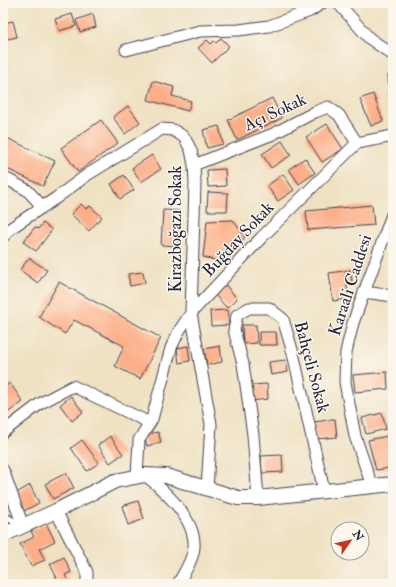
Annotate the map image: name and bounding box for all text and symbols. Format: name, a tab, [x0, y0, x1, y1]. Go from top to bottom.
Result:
street label: Açı Sokak	[240, 88, 310, 136]
street label: Kirazboğazı Sokak	[165, 166, 186, 292]
street label: Buğday Sokak	[198, 197, 279, 282]
street label: Karaali Caddesi	[324, 231, 376, 338]
street label: Bahçeli Sokak	[290, 319, 334, 415]
north arrow	[330, 521, 370, 561]
text: N	[349, 527, 367, 544]

